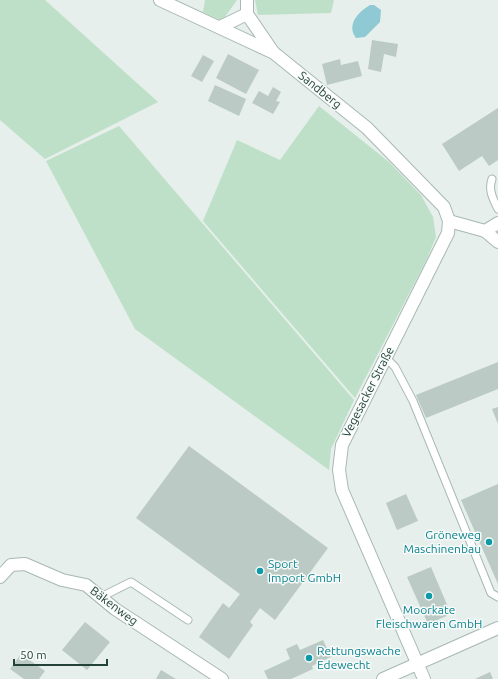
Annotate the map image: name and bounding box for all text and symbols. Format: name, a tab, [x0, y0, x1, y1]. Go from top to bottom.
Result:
street label: Sandberg	[296, 68, 344, 111]
street label: Vegesacker Straße	[339, 344, 396, 439]
place label: Gröneweg Maschinenbau	[403, 528, 481, 555]
marker: Gröneweg Maschinenbau	[484, 537, 494, 547]
place label: Sport Import GmbH	[268, 557, 341, 584]
marker: Sport Import GmbH	[255, 566, 265, 576]
street label: Bäkenweg	[88, 584, 141, 628]
marker: Moorkate Fleischwaren GmbH	[424, 591, 434, 601]
place label: Moorkate Fleischwaren GmbH	[376, 603, 482, 630]
scale bar	[14, 641, 107, 667]
place label: Rettungswache Edewecht	[317, 644, 401, 671]
text: 50 m	[20, 648, 47, 661]
marker: Rettungswache Edewecht	[304, 653, 314, 663]

